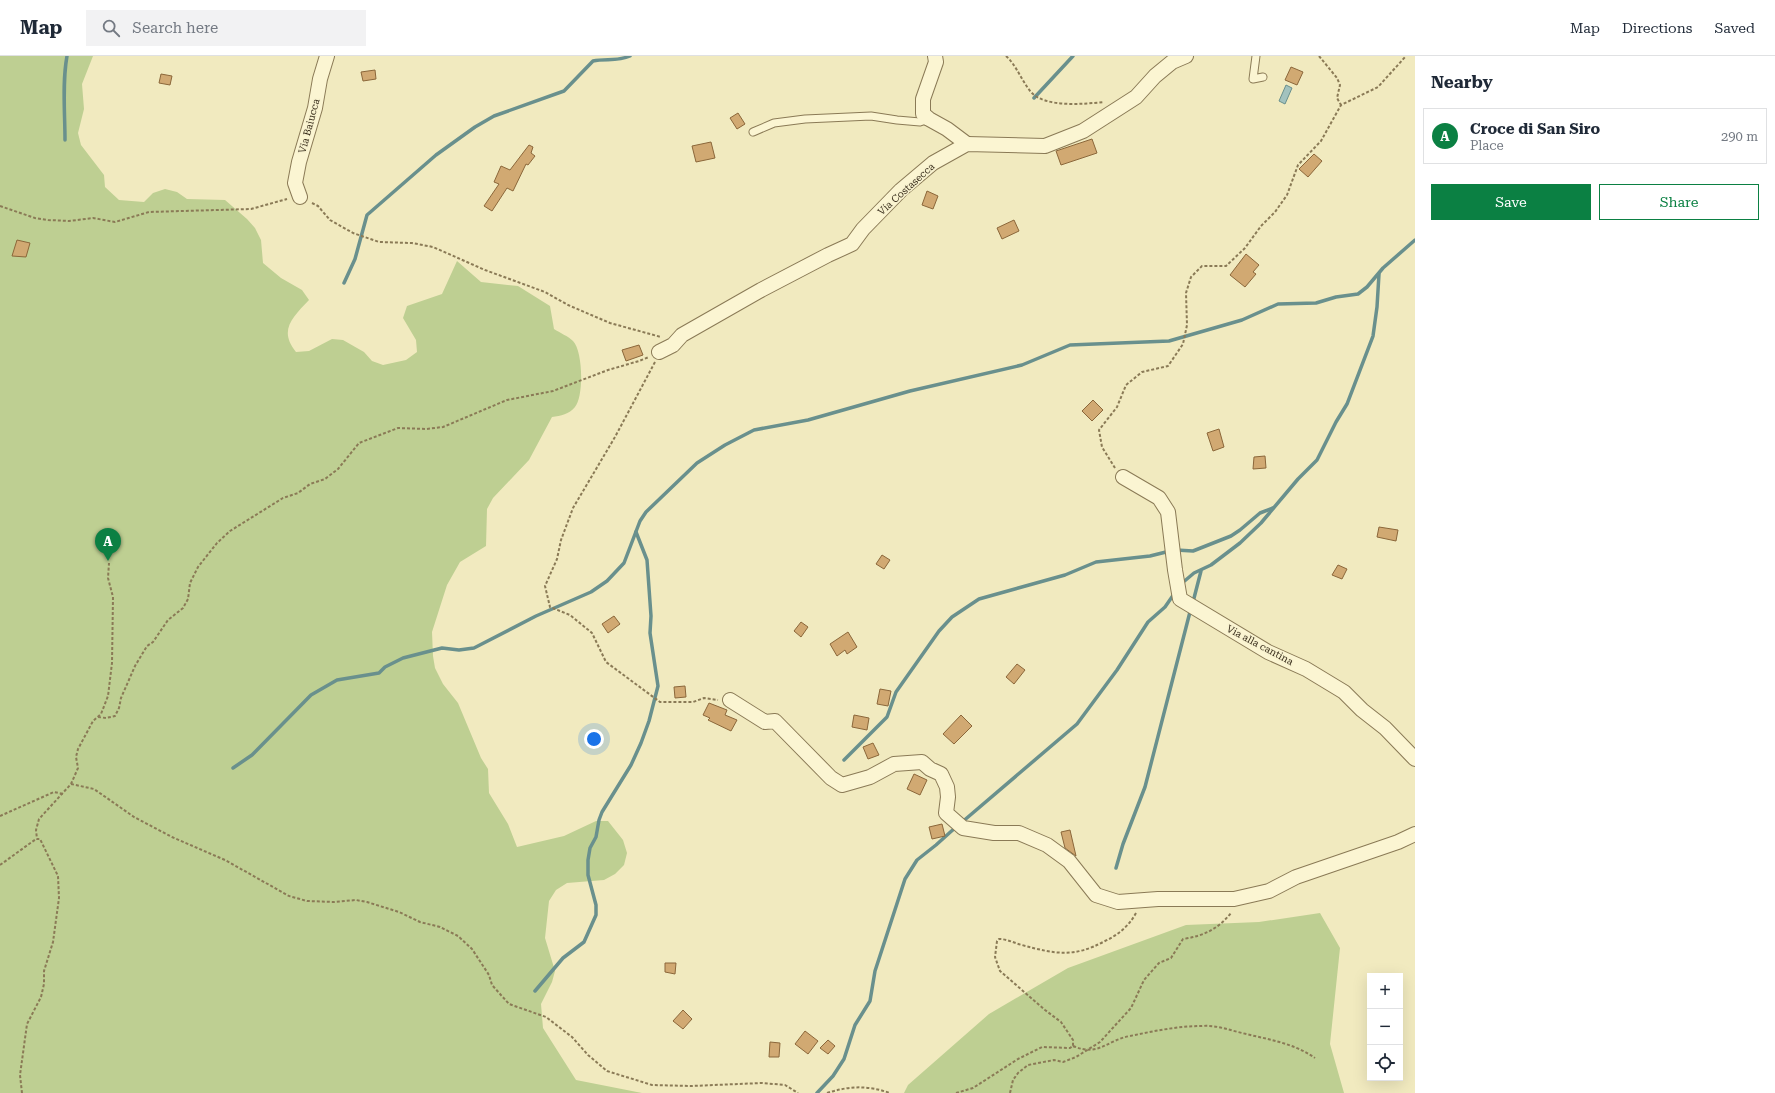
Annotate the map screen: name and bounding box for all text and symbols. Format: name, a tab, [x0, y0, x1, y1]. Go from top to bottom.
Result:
search box	[86, 10, 366, 46]
text: Map	[20, 16, 62, 39]
icon: search	[100, 17, 122, 39]
text: Search here	[132, 19, 218, 37]
text: Map	[1570, 20, 1600, 36]
text: Directions	[1622, 20, 1692, 36]
text: Saved	[1714, 20, 1755, 36]
text: Nearby	[1431, 72, 1493, 92]
street label: Via Baiucca	[296, 97, 322, 155]
text: Croce di San Siro	[1470, 120, 1600, 138]
text: A	[1440, 129, 1450, 144]
text: 290 m	[1721, 129, 1758, 144]
text: Place	[1470, 138, 1504, 153]
street label: Via Costasecca	[875, 160, 937, 217]
button: Save	[1431, 184, 1591, 220]
button: Share	[1599, 184, 1759, 220]
pin: A	[95, 528, 121, 561]
street label: Via alla cantina	[1225, 623, 1296, 667]
your location	[584, 729, 604, 749]
map controls	[1367, 973, 1403, 1081]
button: +	[1367, 973, 1403, 1009]
button: −	[1367, 1009, 1403, 1045]
button: locate	[1367, 1045, 1403, 1081]

